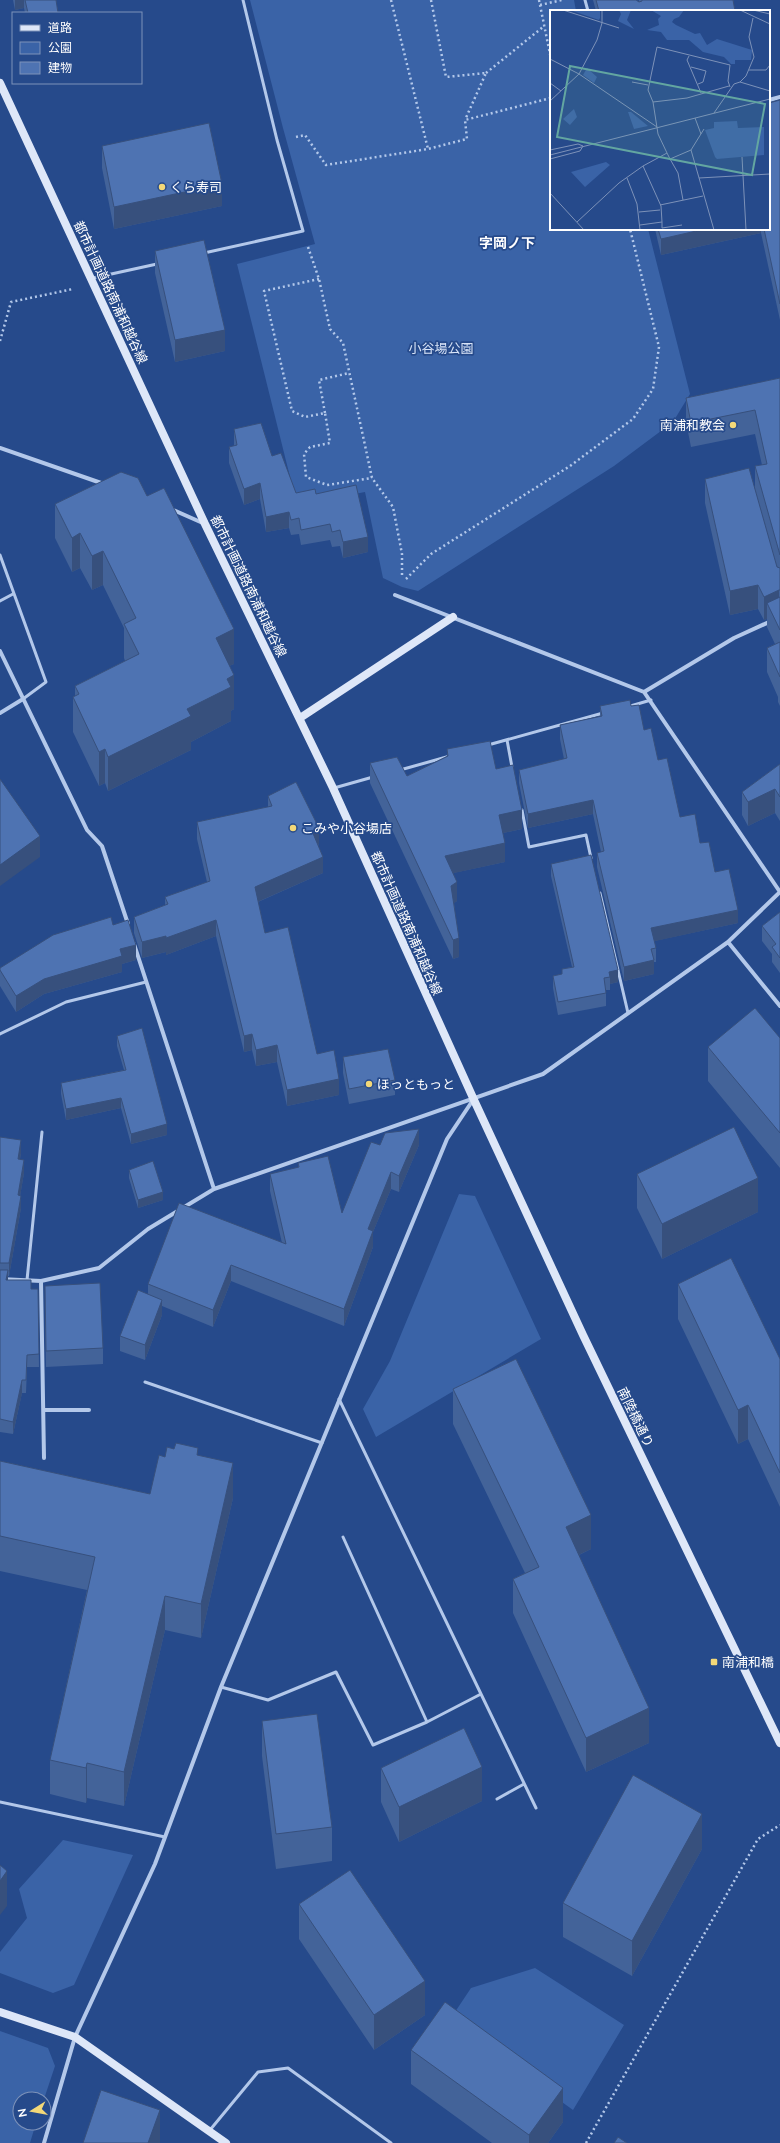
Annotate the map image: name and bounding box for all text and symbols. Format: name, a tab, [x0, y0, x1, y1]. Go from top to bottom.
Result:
inset map	[550, 10, 770, 230]
legend	[12, 12, 142, 84]
text: 道路	[48, 20, 72, 35]
text: 公園	[48, 40, 72, 55]
text: 建物	[48, 60, 72, 75]
place label: くら寿司	[170, 179, 222, 195]
marker: くら寿司	[157, 182, 167, 192]
street label: 都市計画道路南浦和越谷線	[71, 218, 151, 366]
district label: 字岡ノ下	[479, 234, 535, 251]
park label: 小谷場公園	[408, 340, 474, 356]
place label: 南浦和教会	[660, 417, 725, 433]
marker: 南浦和教会	[728, 420, 738, 430]
street label: 都市計画道路南浦和越谷線	[208, 512, 290, 660]
place label: こみや小谷場店	[301, 820, 392, 836]
marker: こみや小谷場店	[288, 823, 298, 833]
street label: 都市計画道路南浦和越谷線	[368, 848, 446, 998]
place label: ほっともっと	[377, 1076, 455, 1092]
marker: ほっともっと	[364, 1079, 374, 1089]
street label: 南陸橋通り	[615, 1384, 657, 1450]
place label: 南浦和橋	[722, 1654, 774, 1670]
marker: 南浦和橋	[709, 1657, 719, 1667]
north arrow	[12, 2091, 52, 2131]
text: N	[15, 2108, 29, 2118]

